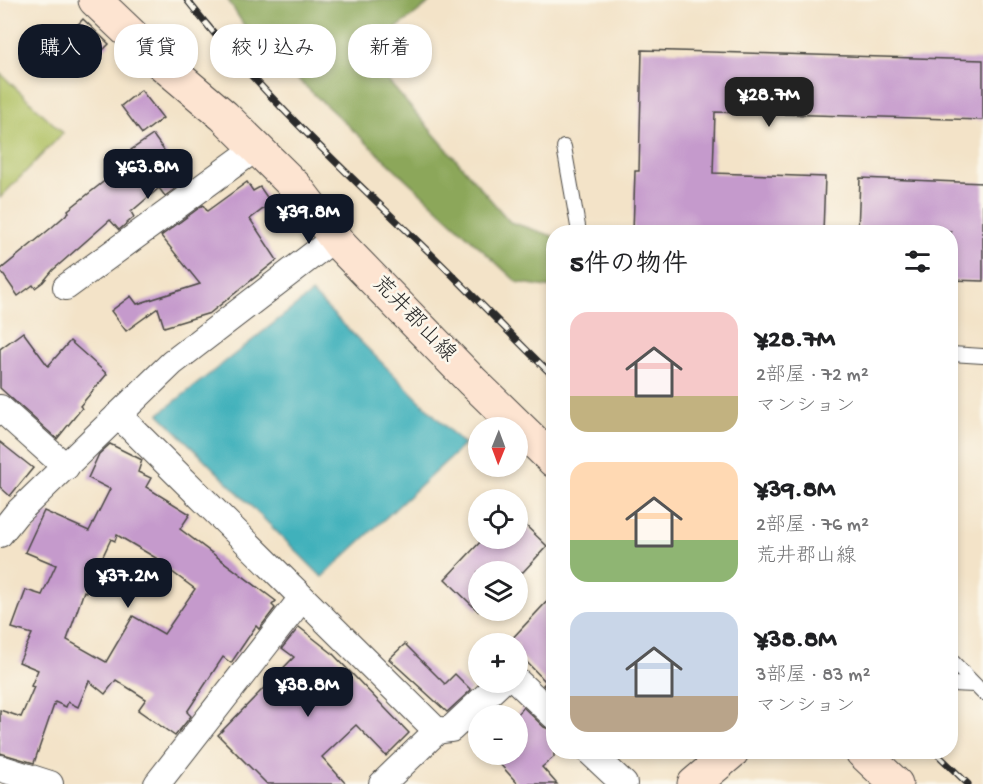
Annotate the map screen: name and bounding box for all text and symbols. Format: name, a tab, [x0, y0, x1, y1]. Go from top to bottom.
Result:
chip: 購入	[18, 24, 102, 78]
chip: 賃貸	[114, 24, 198, 78]
chip: 絞り込み	[210, 24, 336, 78]
chip: 新着	[348, 24, 432, 78]
pin: ¥28.7M	[720, 77, 818, 128]
text: ¥28.7M	[739, 85, 799, 108]
pin: ¥63.8M	[99, 149, 197, 200]
text: ¥63.8M	[118, 157, 178, 180]
pin: ¥39.8M	[260, 194, 358, 245]
text: ¥39.8M	[279, 202, 339, 225]
icon: filters	[901, 245, 934, 278]
text: 5件の物件	[570, 251, 688, 282]
street label: 荒井郡山線	[365, 271, 461, 369]
text: ¥28.7M	[756, 326, 835, 357]
icon: home	[618, 336, 690, 408]
text: 2部屋 · 72 m²	[756, 365, 869, 388]
text: マンション	[756, 396, 855, 419]
north arrow	[468, 417, 528, 477]
map controls	[468, 417, 528, 765]
text: ¥39.8M	[756, 476, 835, 507]
icon: home	[618, 486, 690, 558]
button: locate	[468, 489, 528, 549]
text: 2部屋 · 76 m²	[756, 515, 869, 538]
text: 荒井郡山線	[756, 546, 856, 569]
pin: ¥37.2M	[79, 558, 177, 609]
button: layers	[468, 561, 528, 621]
text: ¥37.2M	[98, 566, 158, 589]
text: ¥38.8M	[756, 626, 836, 657]
button: +	[468, 633, 528, 693]
icon: home	[618, 636, 690, 708]
text: 3部屋 · 83 m²	[756, 665, 870, 688]
pin: ¥38.8M	[259, 667, 357, 718]
text: ¥38.8M	[277, 675, 339, 698]
text: マンション	[756, 696, 855, 719]
button: −	[468, 705, 528, 765]

